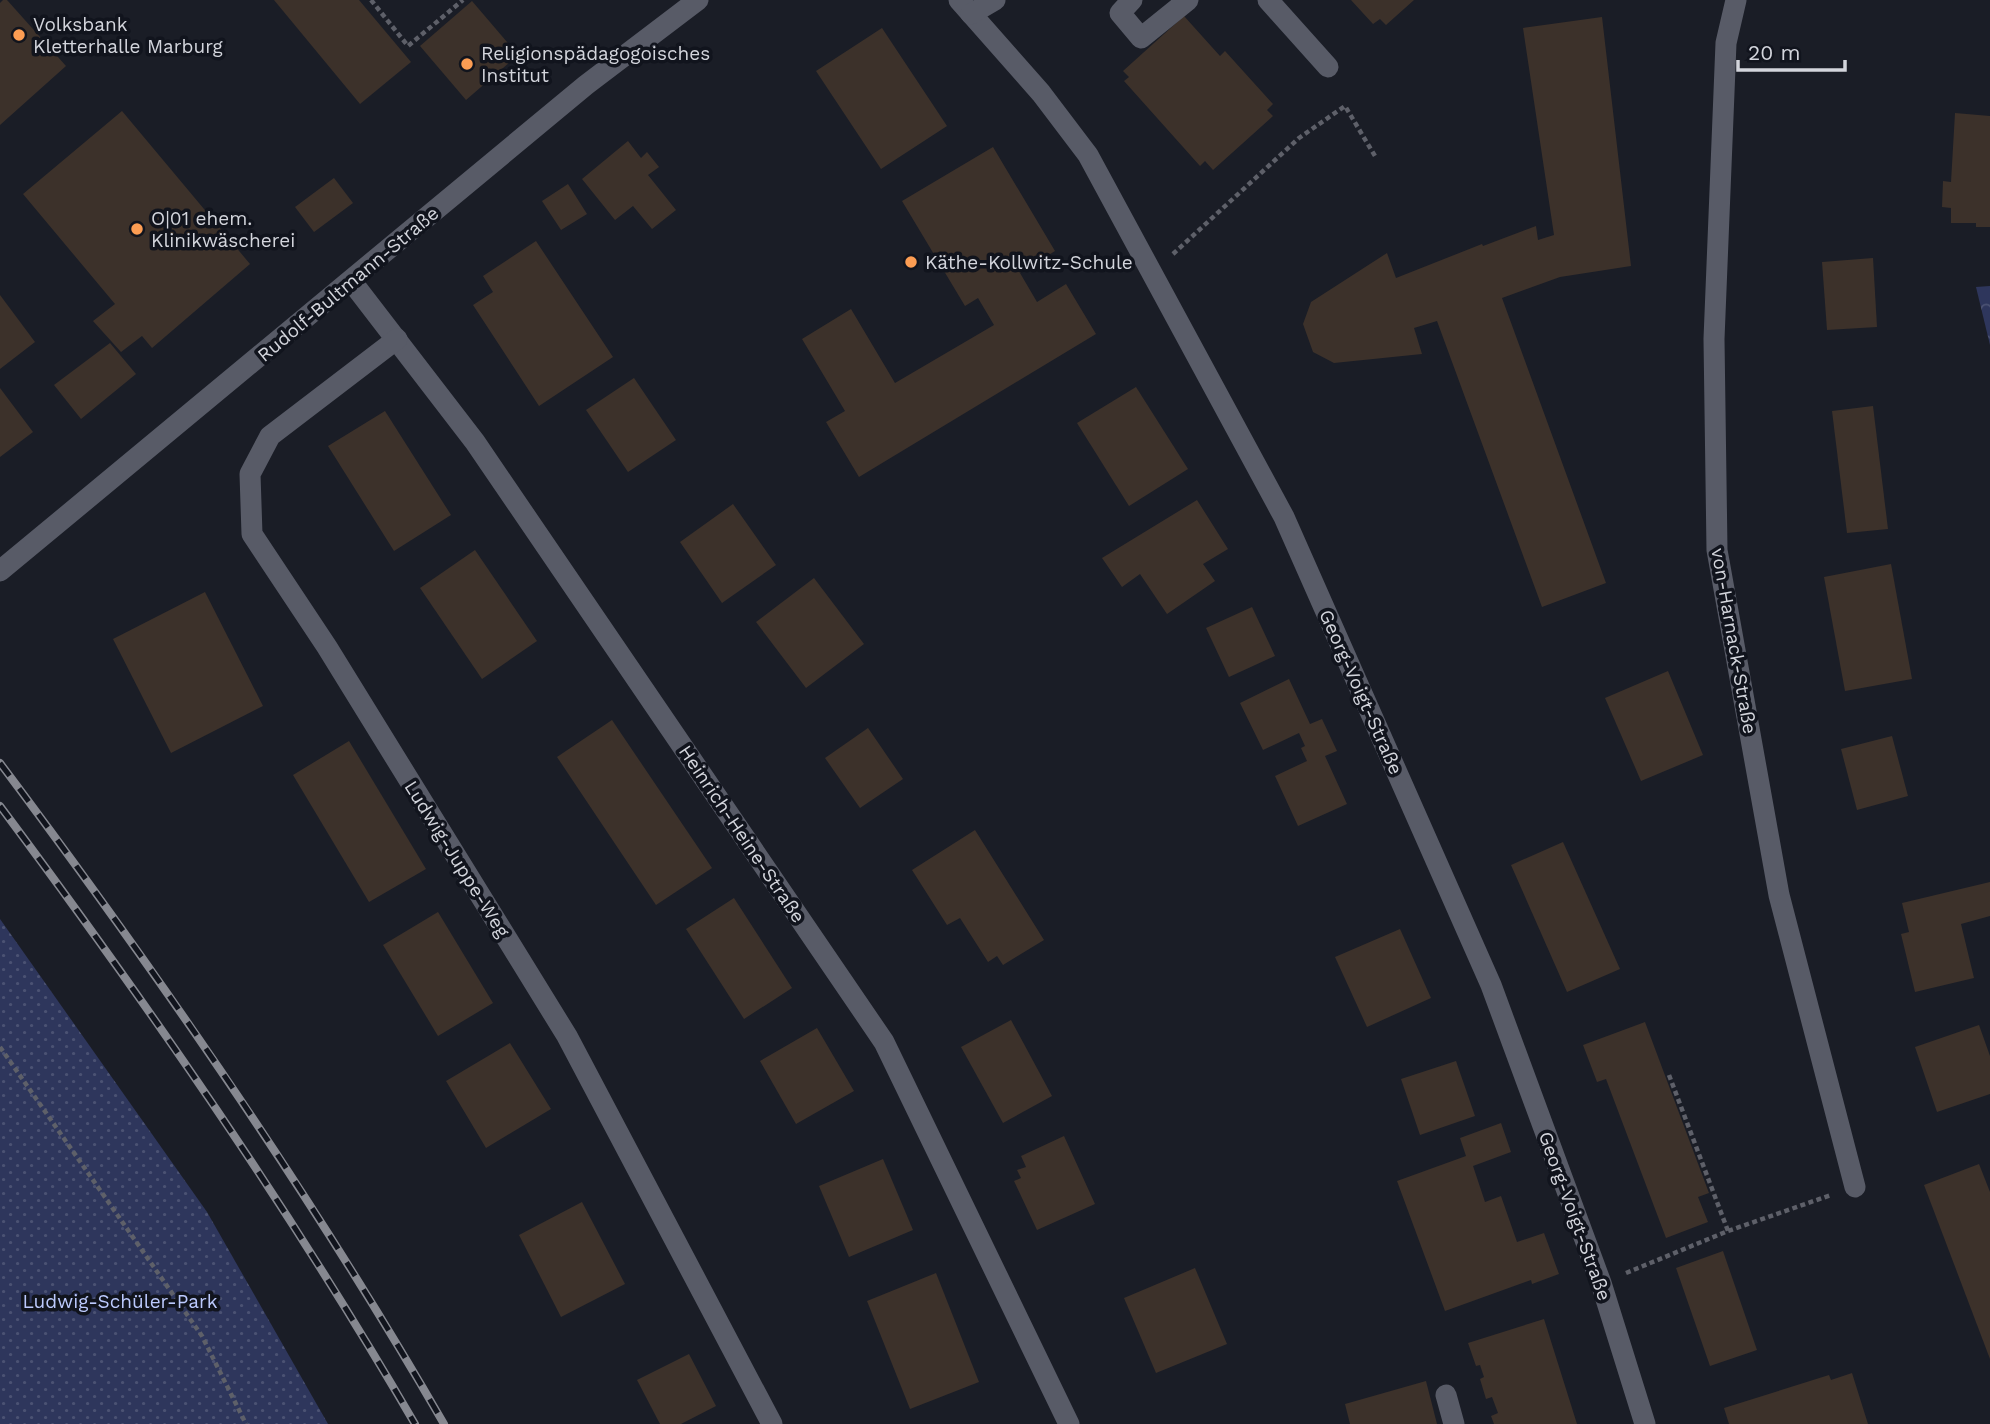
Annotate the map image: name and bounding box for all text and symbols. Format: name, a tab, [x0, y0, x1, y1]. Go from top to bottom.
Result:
place label: Volksbank Kletterhalle Marburg	[33, 13, 223, 58]
marker: Volksbank Kletterhalle Marburg	[11, 27, 27, 43]
scale bar	[1738, 28, 1845, 72]
text: 20 m	[1748, 40, 1800, 65]
place label: Religionspädagogoisches Institut	[481, 42, 710, 87]
marker: Religionspädagogoisches Institut	[459, 56, 475, 72]
street label: Rudolf-Bultmann-Straße	[253, 201, 443, 367]
place label: O|01 ehem. Klinikwäscherei	[151, 207, 295, 252]
marker: O|01 ehem. Klinikwäscherei	[129, 221, 145, 237]
place label: Käthe-Kollwitz-Schule	[925, 251, 1133, 274]
marker: Käthe-Kollwitz-Schule	[903, 254, 919, 270]
street label: von-Harnack-Straße	[1706, 546, 1762, 736]
street label: Georg-Voigt-Straße	[1314, 606, 1408, 778]
street label: Heinrich-Heine-Straße	[674, 741, 810, 927]
street label: Ludwig-Juppe-Weg	[399, 776, 515, 942]
street label: Georg-Voigt-Straße	[1534, 1128, 1616, 1304]
park label: Ludwig-Schüler-Park	[22, 1290, 218, 1313]

